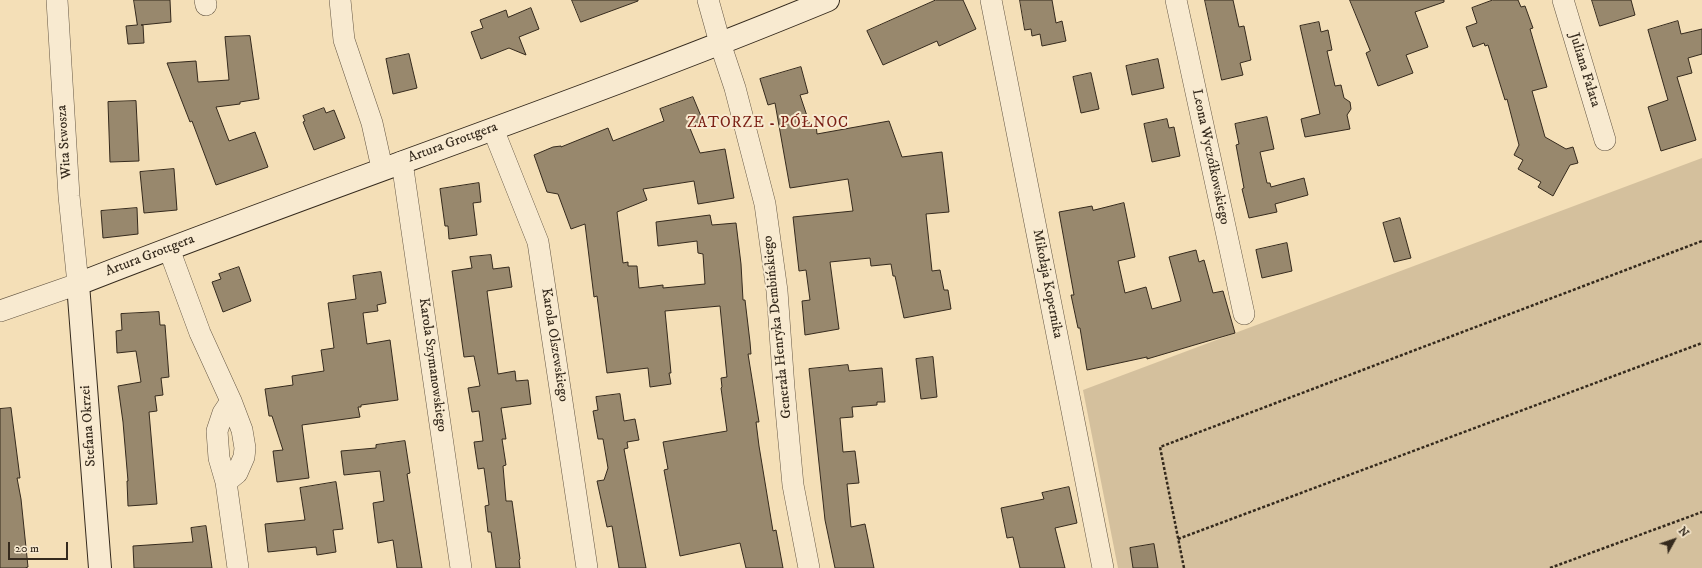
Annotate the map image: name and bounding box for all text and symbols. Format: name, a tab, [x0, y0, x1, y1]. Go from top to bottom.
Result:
street label: Juliana Fałata	[1565, 31, 1603, 109]
street label: Leona Wyczółkowskiego	[1187, 88, 1233, 226]
street label: Wita Stwosza	[54, 104, 76, 180]
district label: ZATORZE - PÓŁNOC	[687, 115, 849, 133]
street label: Artura Grottgera	[406, 119, 500, 167]
street label: Mikołaja Kopernika	[1028, 228, 1066, 340]
street label: Artura Grottgera	[103, 231, 197, 281]
street label: Generała Henryka Dembińskiego	[760, 235, 796, 419]
street label: Karola Olszewskiego	[537, 287, 571, 403]
street label: Karola Szymanowskiego	[414, 297, 450, 433]
street label: Stefana Okrzei	[78, 385, 100, 467]
north arrow	[1654, 520, 1694, 560]
text: N	[1675, 524, 1691, 540]
scale bar	[10, 534, 70, 560]
text: 20 m	[15, 541, 39, 556]

